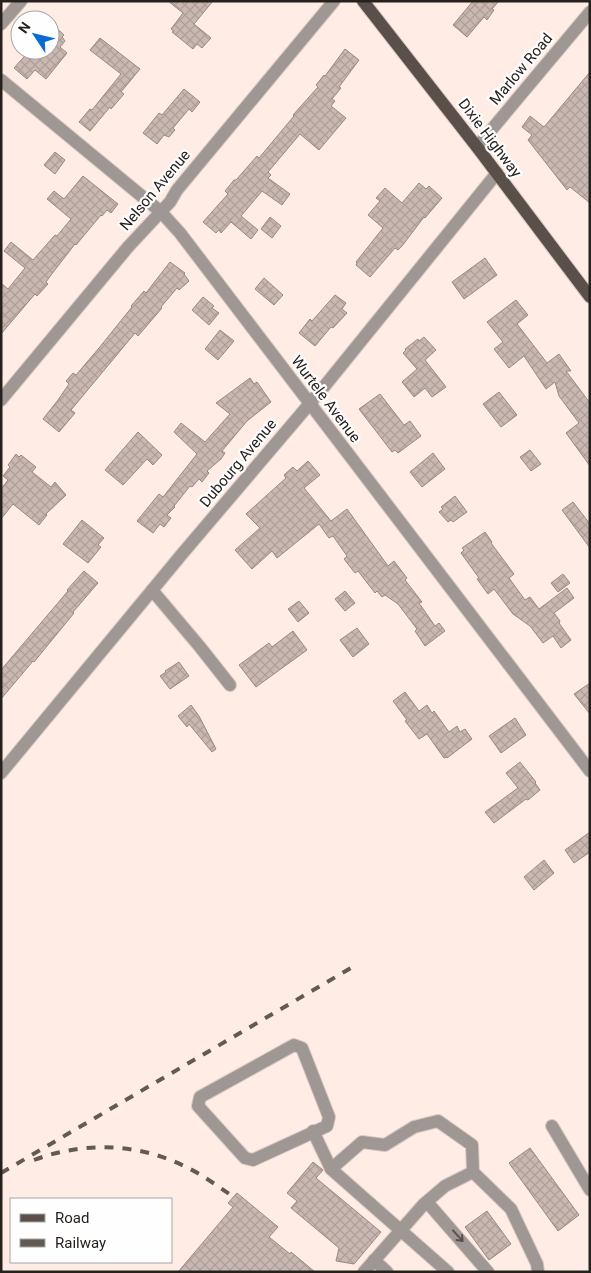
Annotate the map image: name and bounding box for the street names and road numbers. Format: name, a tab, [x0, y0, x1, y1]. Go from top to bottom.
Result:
street label: Marlow Road	[486, 30, 556, 108]
street label: Dixie Highway	[455, 95, 525, 181]
street label: Nelson Avenue	[116, 146, 194, 234]
street label: Wurtele Avenue	[287, 352, 365, 446]
street label: Dubourg Avenue	[196, 415, 280, 511]

